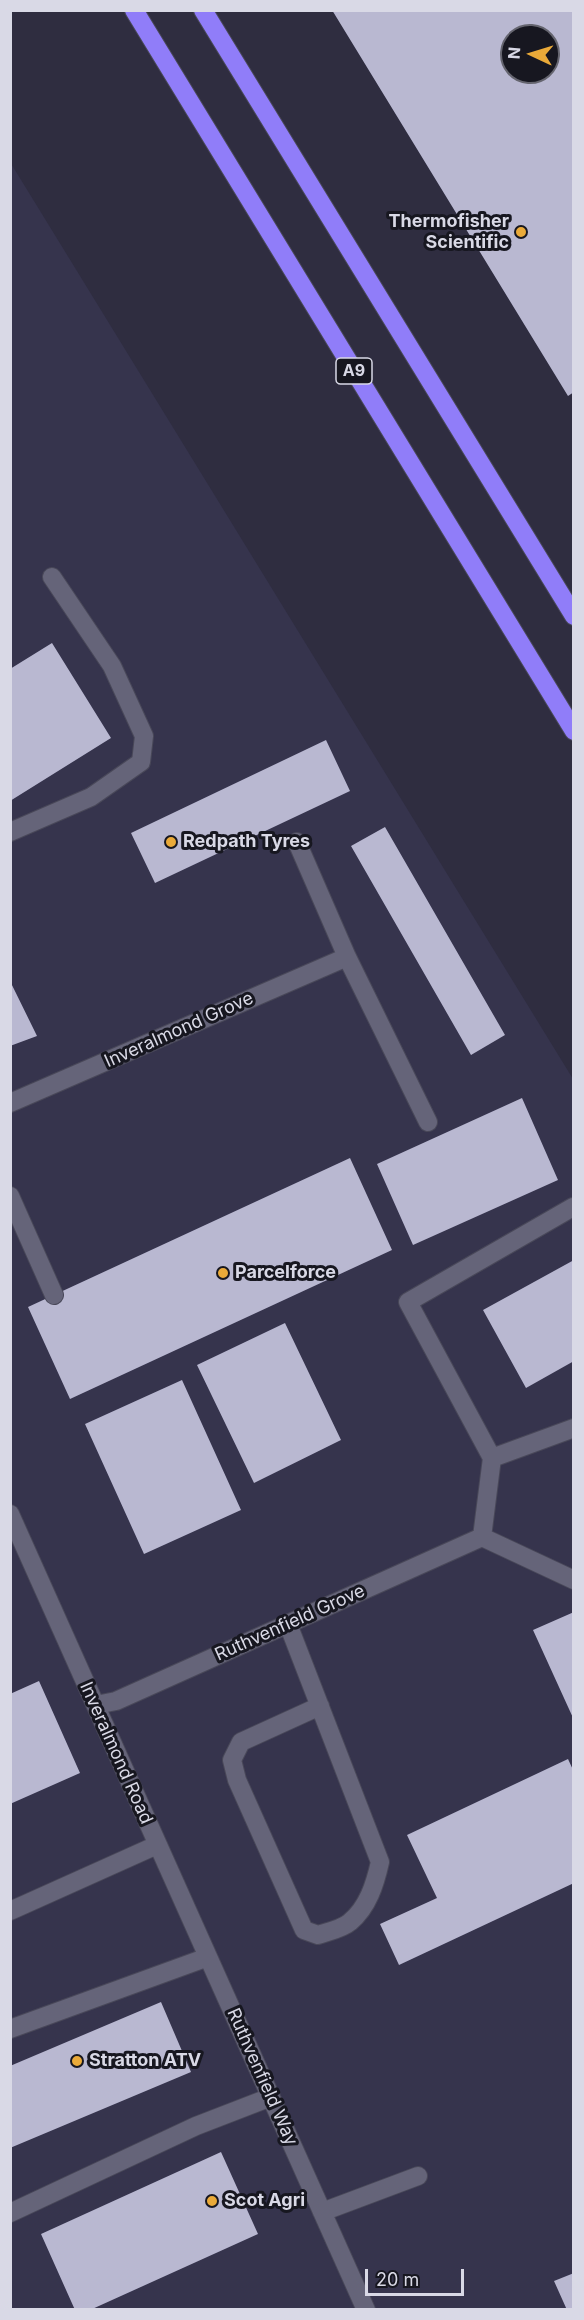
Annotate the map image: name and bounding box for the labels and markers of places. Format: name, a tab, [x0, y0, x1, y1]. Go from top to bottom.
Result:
place label: Thermofisher Scientific	[389, 211, 509, 254]
marker: Thermofisher Scientific	[514, 225, 528, 239]
place label: Redpath Tyres	[183, 831, 310, 853]
marker: Redpath Tyres	[164, 835, 178, 849]
place label: Parcelforce	[235, 1262, 336, 1284]
marker: Parcelforce	[216, 1266, 230, 1280]
place label: Stratton ATV	[89, 2050, 201, 2072]
marker: Stratton ATV	[70, 2054, 84, 2068]
place label: Scot Agri	[224, 2190, 305, 2212]
marker: Scot Agri	[205, 2194, 219, 2208]

